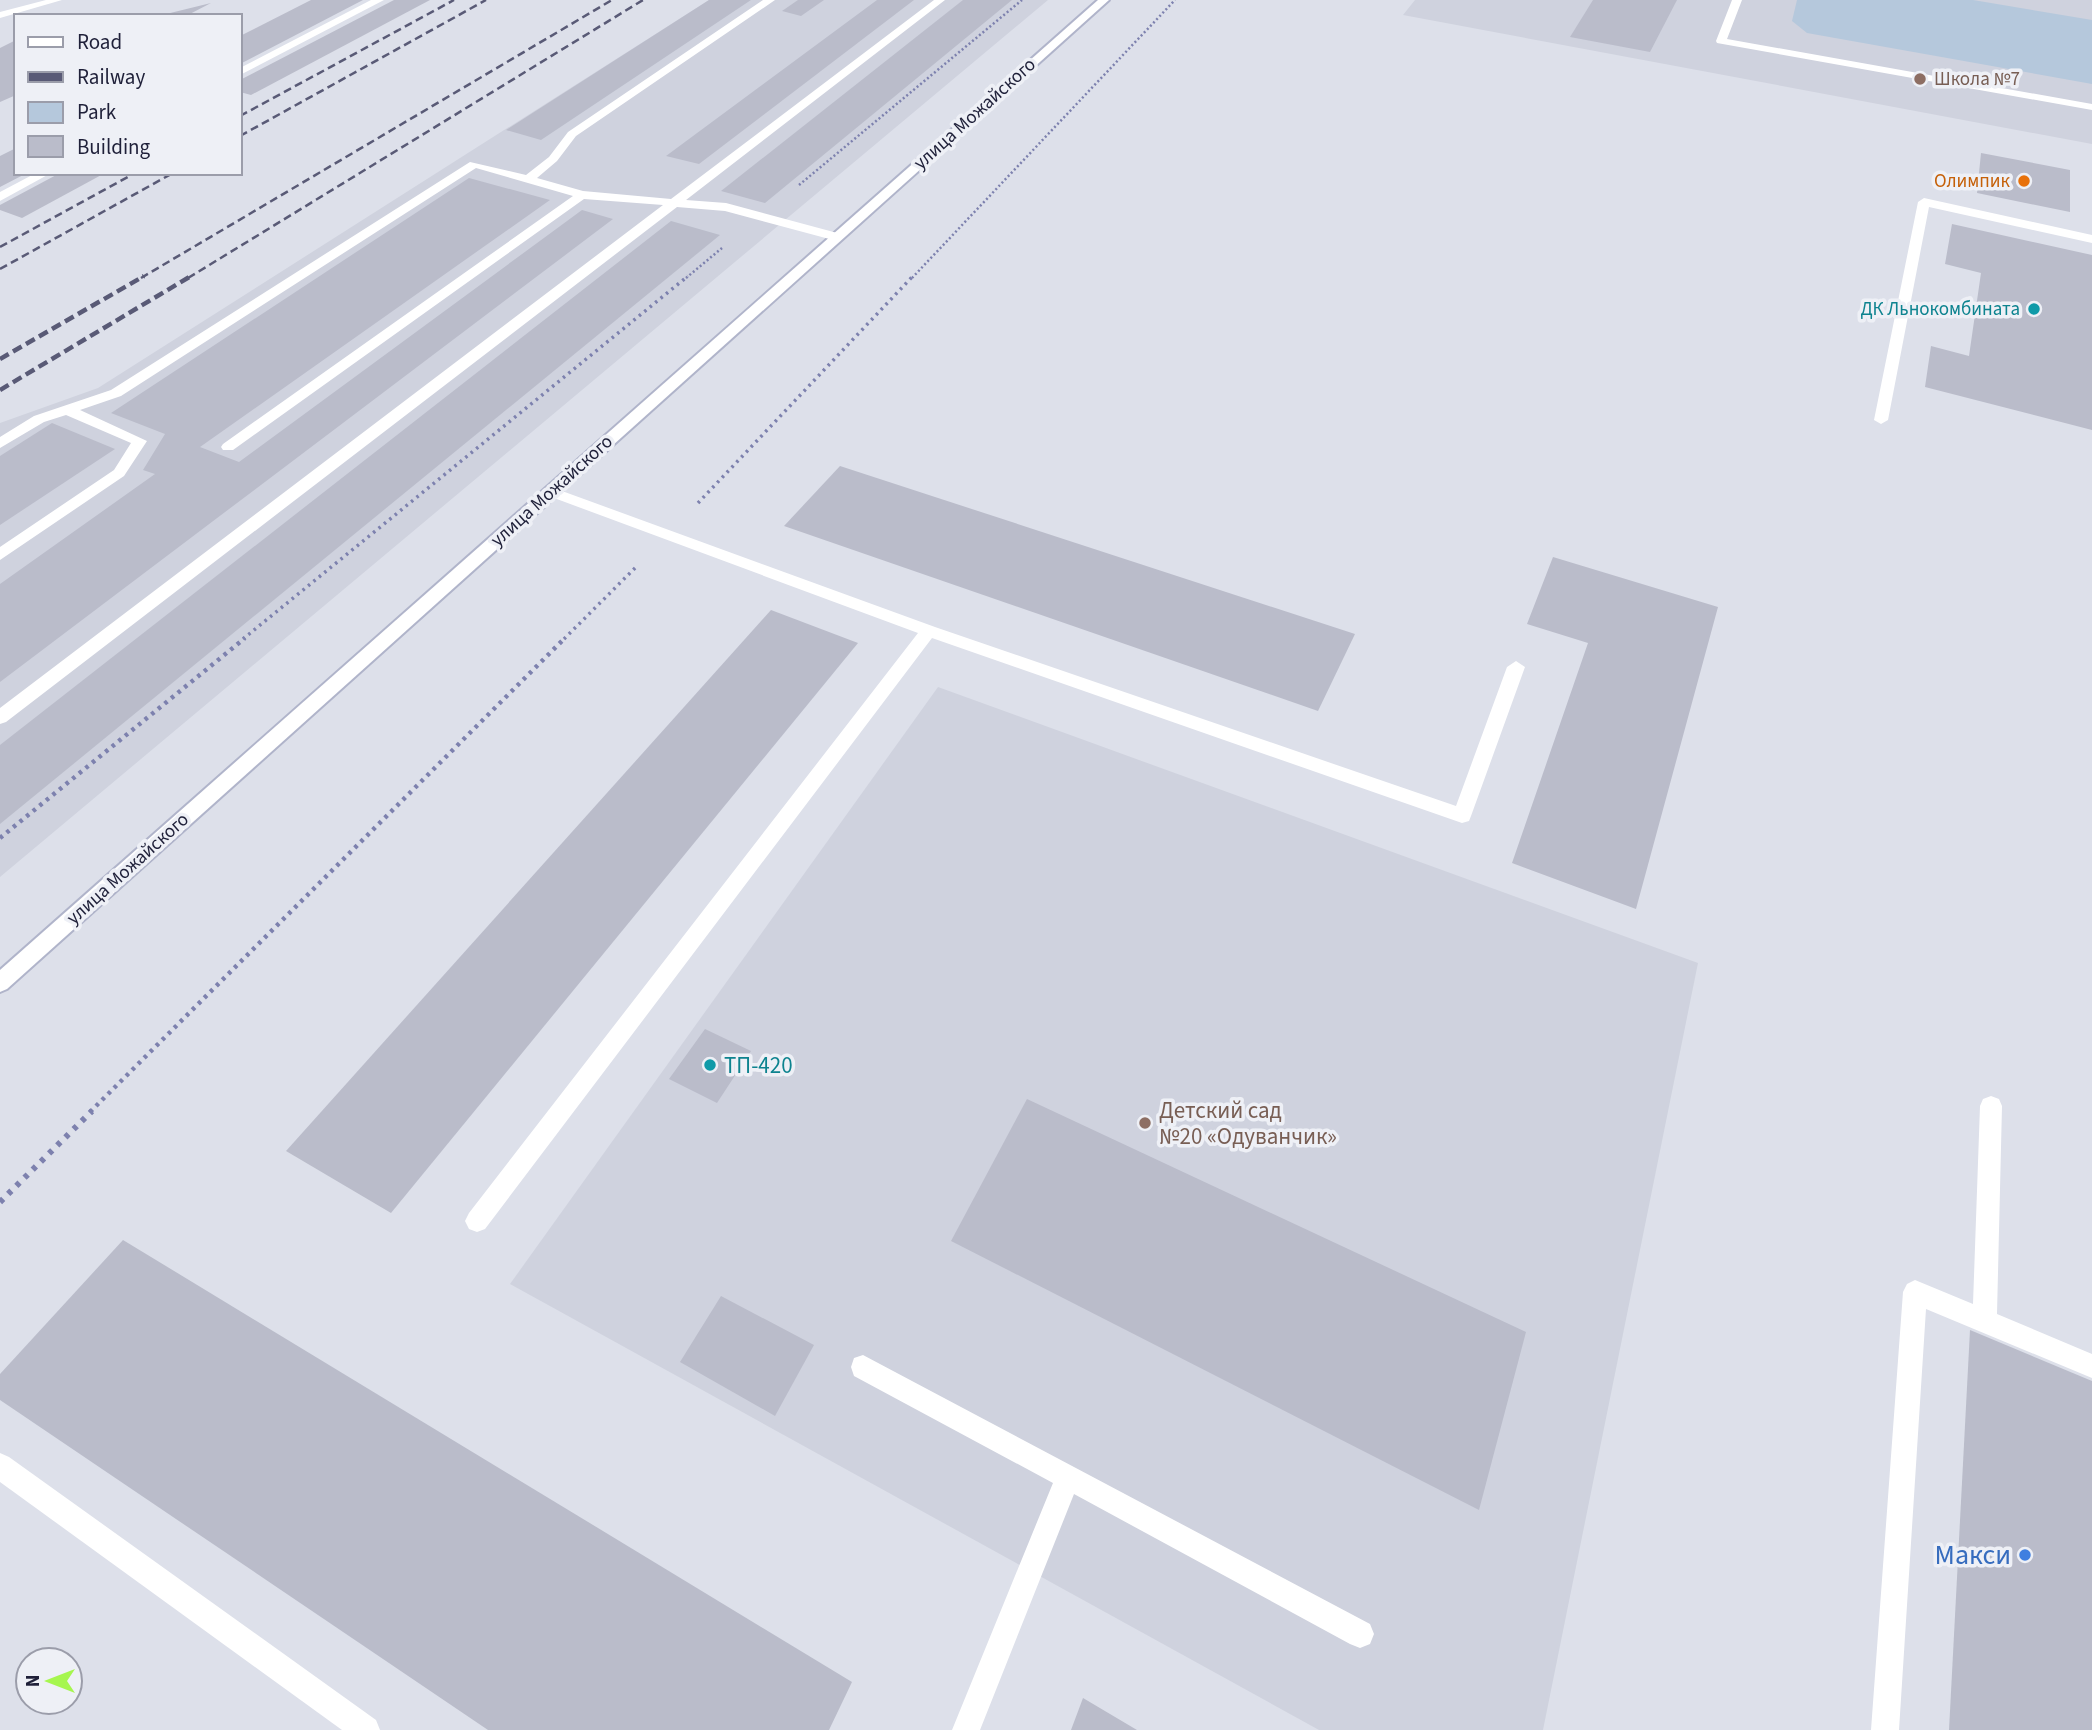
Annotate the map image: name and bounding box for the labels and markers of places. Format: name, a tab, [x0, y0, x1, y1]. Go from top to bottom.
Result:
place label: Школа №7	[1934, 66, 2020, 93]
marker: Школа №7	[1912, 71, 1928, 87]
place label: Олимпик	[1934, 168, 2011, 195]
marker: Олимпик	[2016, 173, 2032, 189]
place label: ДК Льнокомбината	[1861, 296, 2020, 323]
marker: ДК Льнокомбината	[2026, 301, 2042, 317]
place label: ТП-420	[724, 1049, 793, 1082]
marker: ТП-420	[702, 1057, 718, 1073]
place label: Детский сад №20 «Одуванчик»	[1159, 1094, 1337, 1153]
marker: Детский сад №20 «Одуванчик»	[1137, 1115, 1153, 1131]
place label: Макси	[1935, 1535, 2011, 1575]
marker: Макси	[2017, 1547, 2033, 1563]

